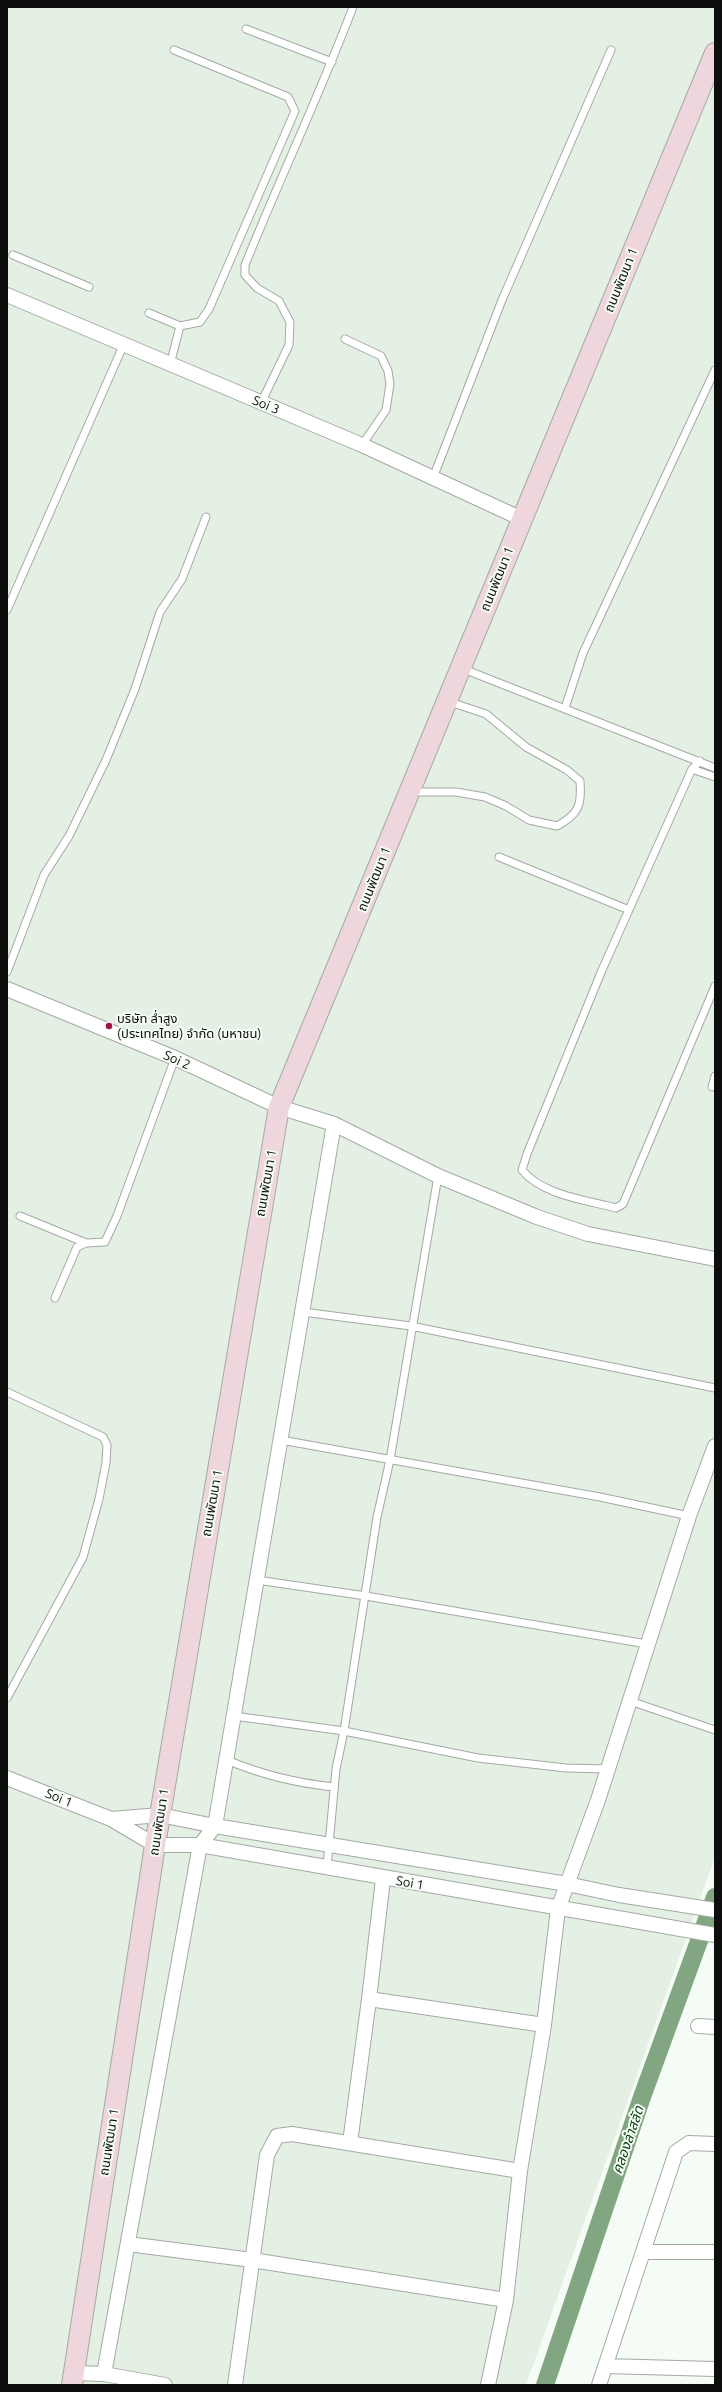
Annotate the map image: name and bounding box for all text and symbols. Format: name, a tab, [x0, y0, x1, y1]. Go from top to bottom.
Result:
street label: ถนนพัฒนา 1	[601, 246, 641, 314]
street label: Soi 3	[250, 392, 282, 418]
street label: ถนนพัฒนา 1	[477, 545, 517, 613]
street label: ถนนพัฒนา 1	[354, 845, 394, 913]
place label: บริษัท ล่ำสูง (ประเทศไทย) จำกัด (มหาชน)	[117, 1011, 261, 1042]
marker: บริษัท ล่ำสูง (ประเทศไทย) จำกัด (มหาชน)	[104, 1021, 114, 1031]
street label: Soi 2	[161, 1047, 193, 1073]
street label: ถนนพัฒนา 1	[252, 1148, 280, 1218]
street label: ถนนพัฒนา 1	[198, 1468, 226, 1538]
street label: Soi 1	[43, 1786, 75, 1810]
street label: ถนนพัฒนา 1	[146, 1787, 172, 1857]
street label: Soi 1	[395, 1873, 425, 1893]
water label: คลองลำสลัด	[609, 2104, 647, 2176]
street label: ถนนพัฒนา 1	[96, 2107, 122, 2177]

